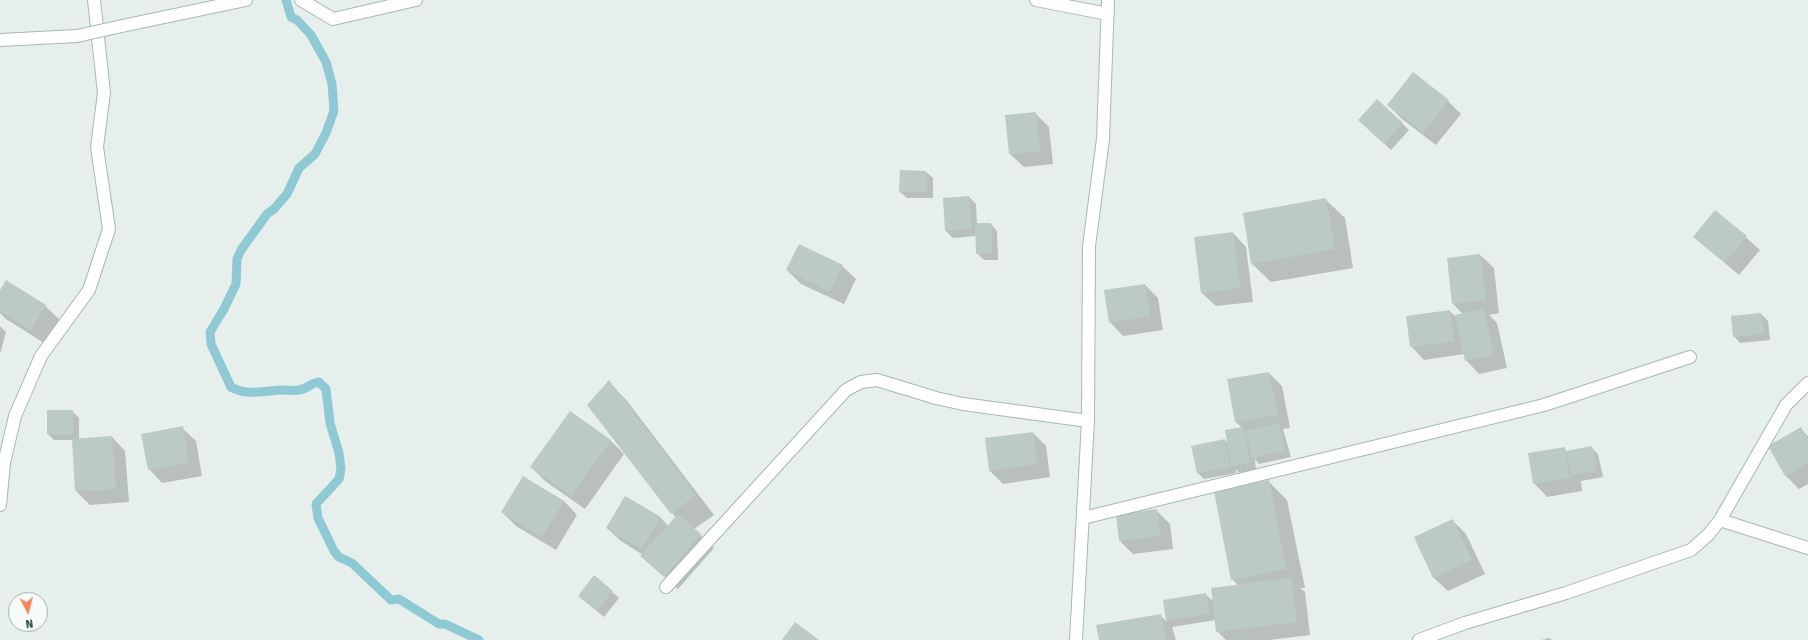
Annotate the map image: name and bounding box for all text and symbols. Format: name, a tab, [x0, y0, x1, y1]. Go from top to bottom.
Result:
north arrow	[8, 592, 48, 632]
text: N	[25, 616, 34, 630]

